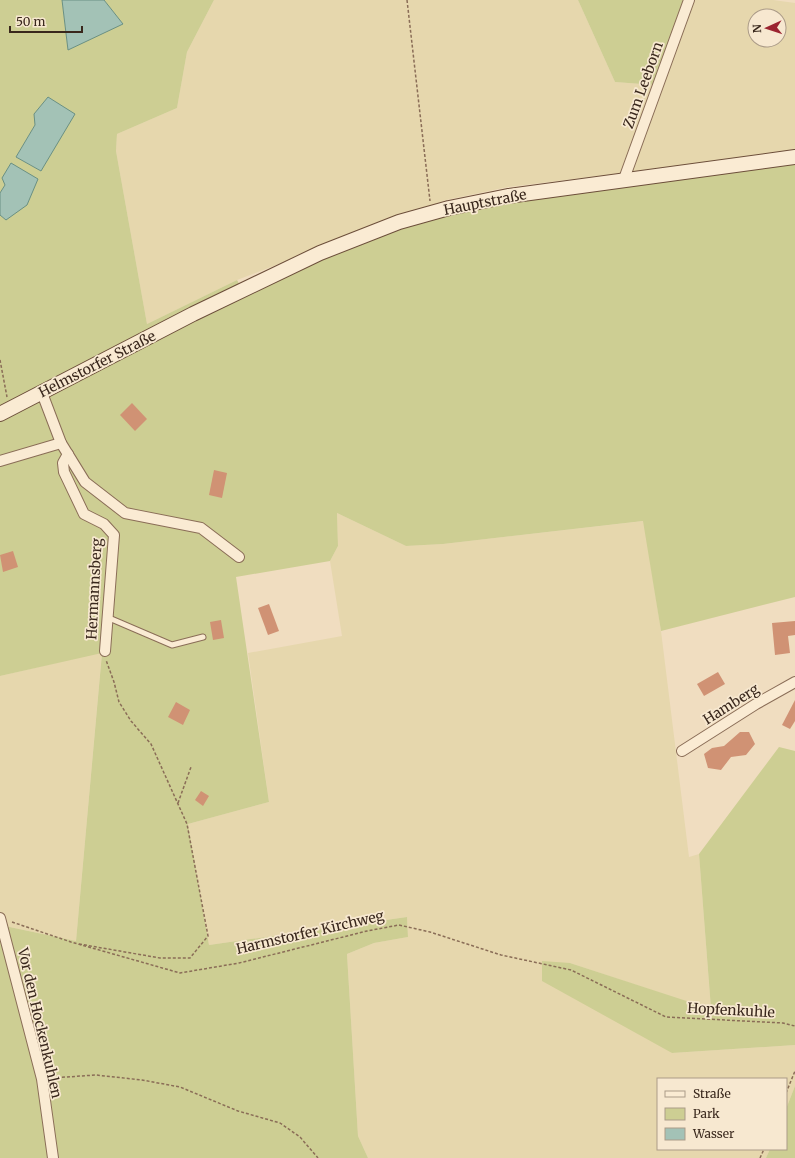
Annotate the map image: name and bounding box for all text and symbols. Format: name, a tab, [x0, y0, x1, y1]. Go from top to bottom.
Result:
scale bar	[10, 8, 82, 34]
north arrow	[747, 8, 787, 48]
text: 50 m	[16, 14, 45, 29]
text: N	[750, 24, 764, 33]
street label: Zum Leeborn	[619, 39, 667, 131]
street label: Hauptstraße	[442, 185, 528, 219]
street label: Helmstorfer Straße	[35, 327, 159, 401]
street label: Hermannsberg	[82, 537, 106, 640]
street label: Hamberg	[700, 679, 763, 728]
street label: Harmstorfer Kirchweg	[234, 906, 386, 958]
street label: Vor den Hockenkuhlen	[14, 945, 66, 1100]
street label: Hopfenkuhle	[687, 999, 775, 1021]
legend	[657, 1078, 787, 1150]
text: Straße	[693, 1086, 731, 1101]
text: Park	[693, 1106, 720, 1121]
text: Wasser	[692, 1126, 735, 1141]

